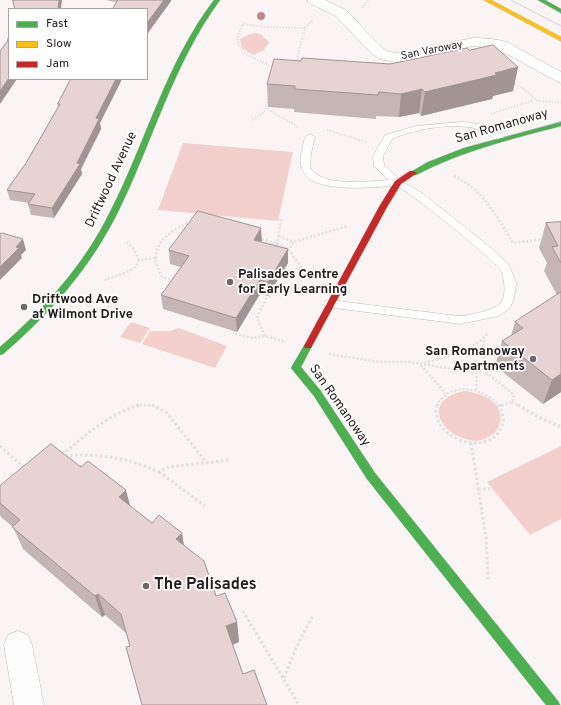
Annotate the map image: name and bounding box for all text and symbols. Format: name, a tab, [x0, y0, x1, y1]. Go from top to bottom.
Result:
legend	[8, 8, 148, 80]
text: Fast	[46, 16, 68, 32]
text: Slow	[46, 36, 72, 52]
street label: San Varoway	[400, 39, 464, 63]
text: Jam	[46, 56, 69, 72]
street label: San Romanoway	[454, 106, 550, 148]
street label: Driftwood Avenue	[83, 129, 141, 231]
place label: Palisades Centre for Early Learning	[238, 267, 347, 298]
marker: Palisades Centre for Early Learning	[225, 277, 235, 287]
place label: Driftwood Ave at Wilmont Drive	[32, 292, 133, 323]
marker: Driftwood Ave at Wilmont Drive	[19, 302, 29, 312]
place label: San Romanoway Apartments	[425, 344, 525, 375]
marker: San Romanoway Apartments	[528, 354, 538, 364]
street label: San Romanoway	[305, 362, 373, 450]
place label: The Palisades	[154, 576, 257, 596]
marker: The Palisades	[141, 581, 151, 591]

